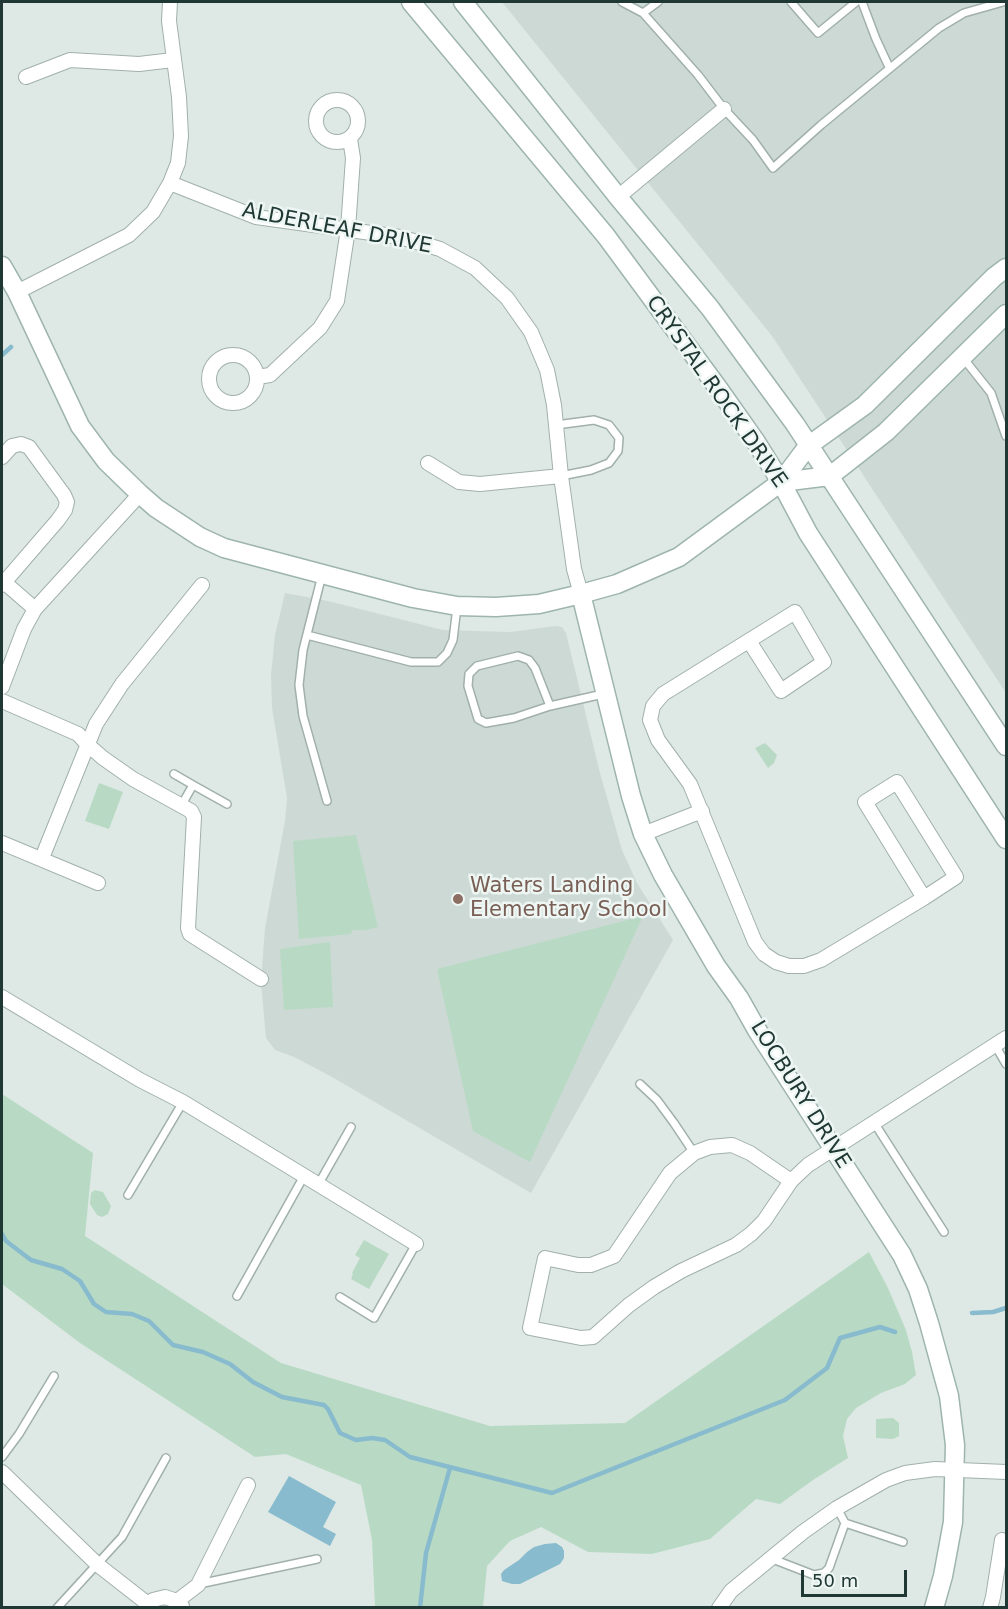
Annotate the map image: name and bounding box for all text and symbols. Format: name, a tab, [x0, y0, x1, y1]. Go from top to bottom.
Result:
street label: ALDERLEAF DRIVE	[240, 198, 434, 260]
street label: CRYSTAL ROCK DRIVE	[640, 291, 792, 493]
place label: Waters Landing Elementary School	[470, 874, 667, 924]
marker: Waters Landing Elementary School	[451, 892, 465, 906]
street label: LOCBURY DRIVE	[744, 1017, 856, 1173]
scale bar	[804, 1558, 910, 1596]
text: 50 m	[812, 1570, 858, 1591]

